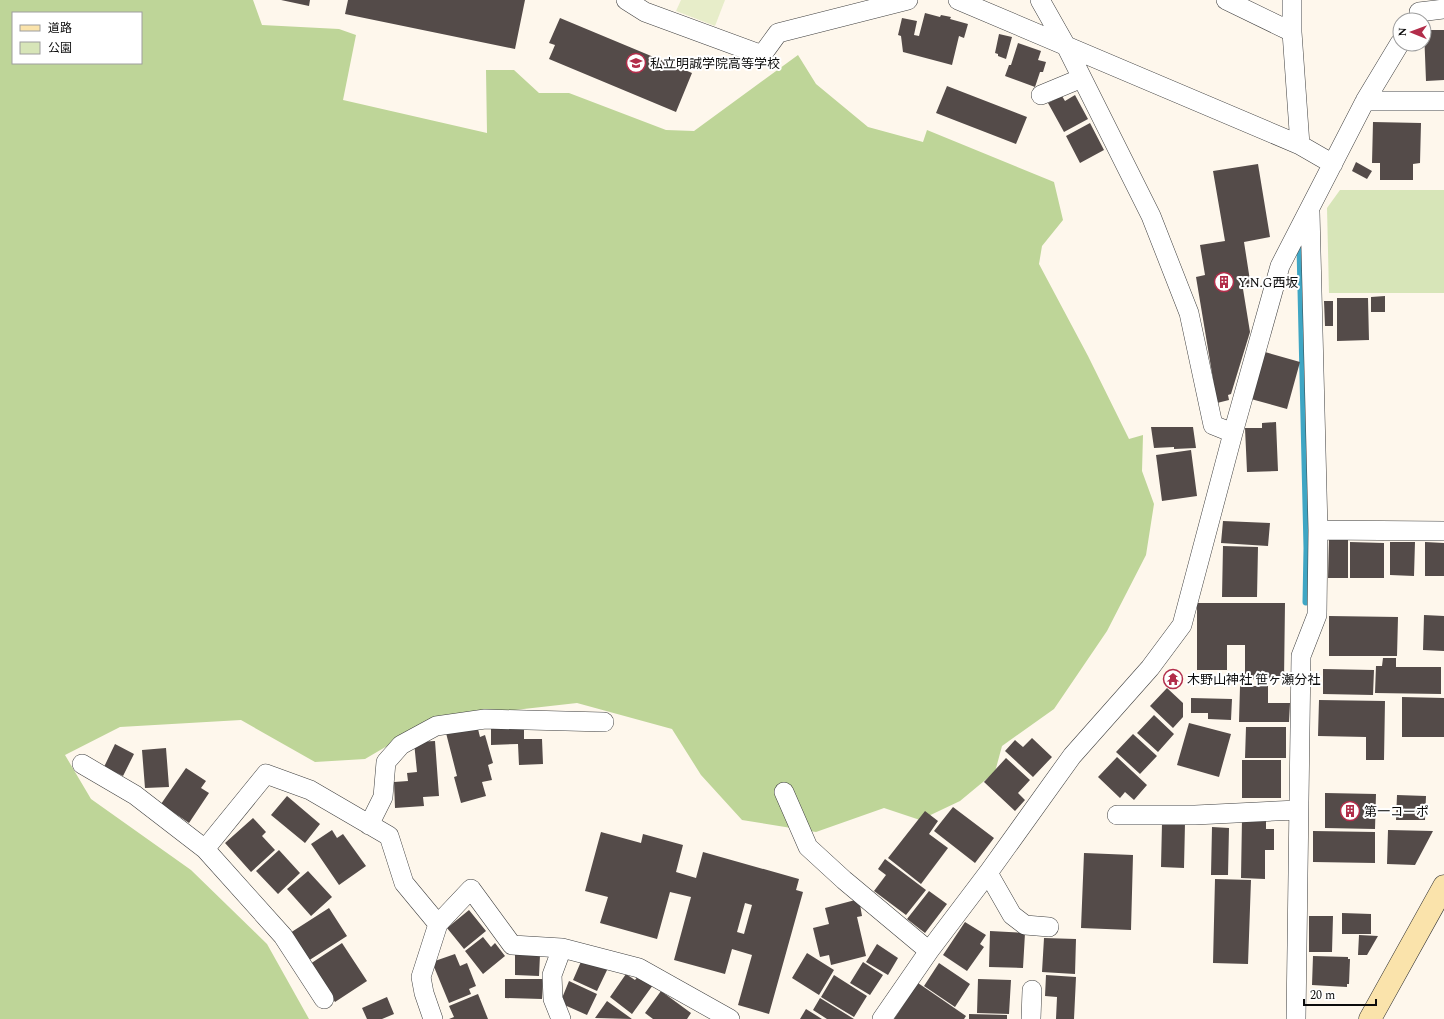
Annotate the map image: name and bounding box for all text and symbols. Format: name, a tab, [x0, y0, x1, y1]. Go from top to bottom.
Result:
legend	[12, 12, 142, 64]
north arrow	[1392, 12, 1432, 52]
text: 道路	[48, 19, 72, 38]
text: N	[1394, 27, 1411, 36]
text: 公園	[48, 39, 72, 58]
school or university icon: 私立明誠学院高等学校	[625, 52, 647, 74]
place label: 私立明誠学院高等学校	[650, 54, 780, 74]
building icon: Y.N.G西坂	[1213, 271, 1235, 293]
place label: Y.N.G西坂	[1238, 273, 1298, 293]
temple icon: 木野山神社 笹ヶ瀬分社	[1162, 668, 1184, 690]
place label: 木野山神社 笹ヶ瀬分社	[1187, 670, 1320, 690]
building icon: 第一コーポ	[1339, 800, 1361, 822]
place label: 第一コーポ	[1364, 802, 1429, 822]
scale bar	[1304, 981, 1376, 1007]
text: 20 m	[1310, 986, 1335, 1005]

